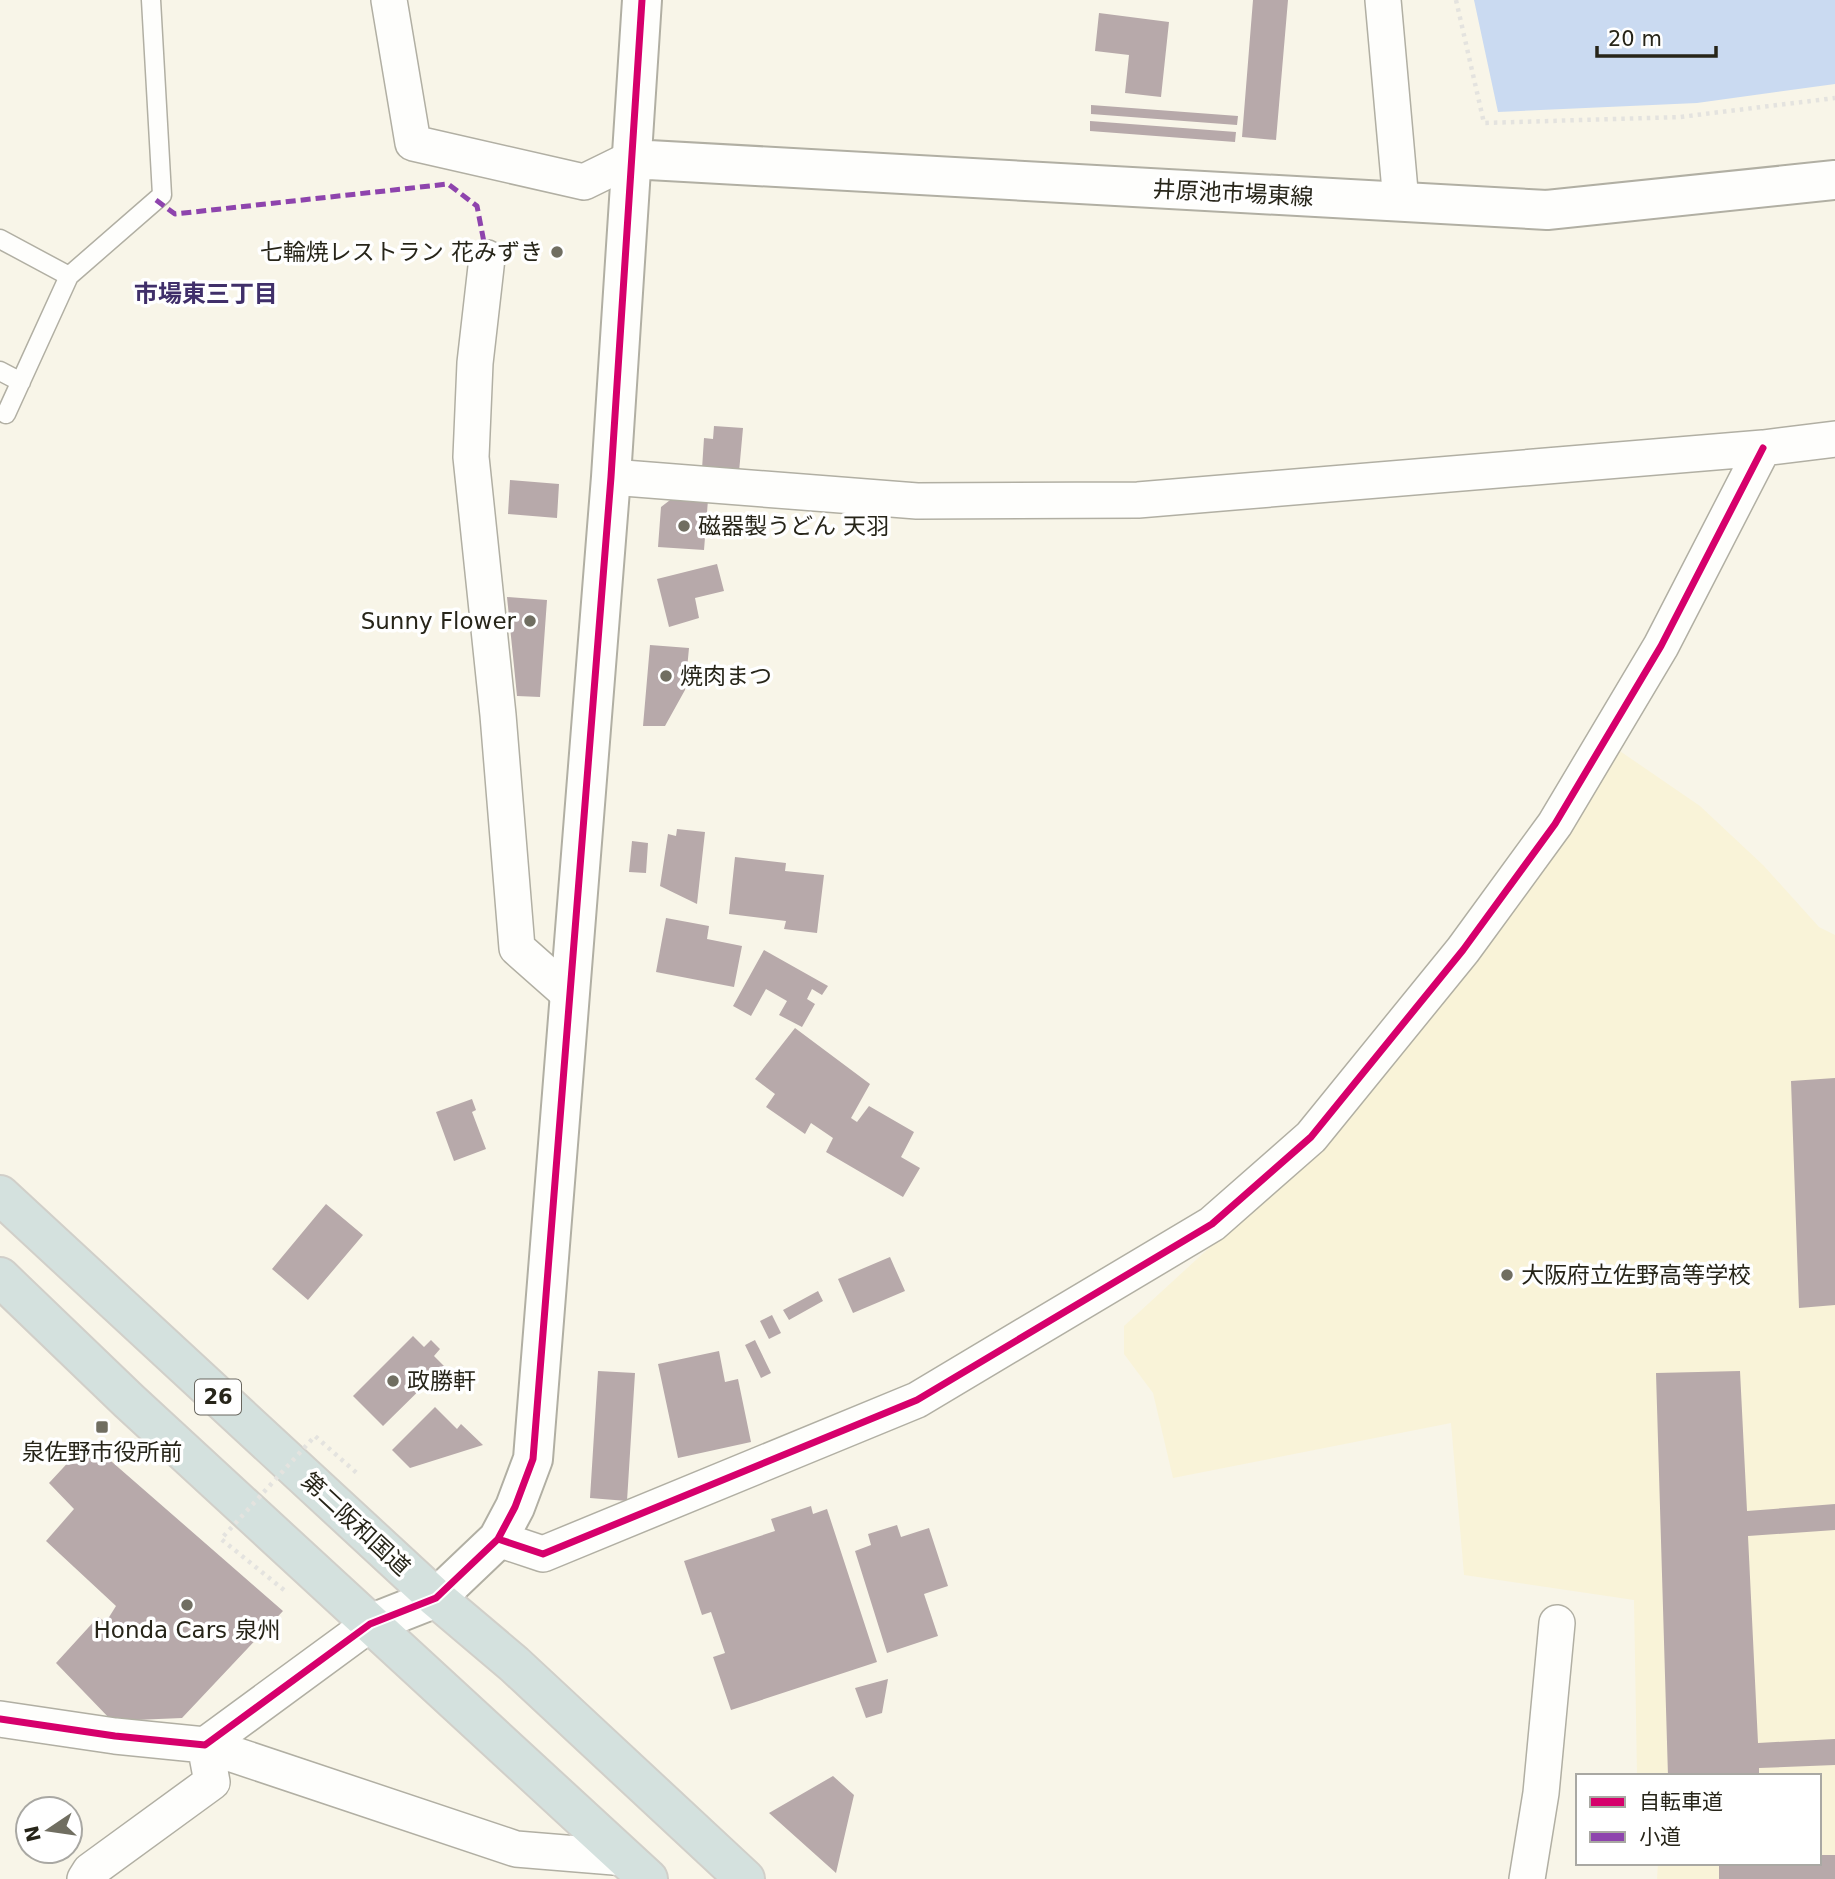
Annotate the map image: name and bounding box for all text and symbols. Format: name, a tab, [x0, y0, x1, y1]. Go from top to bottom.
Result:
scale bar	[1597, 14, 1716, 58]
text: 20 m	[1608, 27, 1662, 51]
street label: 井原池市場東線	[1152, 176, 1314, 210]
place label: 七輪焼レストラン 花みずき	[260, 239, 543, 265]
marker: 七輪焼レストラン 花みずき	[549, 244, 565, 260]
district label: 市場東三丁目	[134, 280, 278, 308]
place label: 磁器製うどん 天羽	[698, 513, 889, 539]
marker: 磁器製うどん 天羽	[676, 518, 692, 534]
place label: Sunny Flower	[361, 608, 517, 634]
marker: Sunny Flower	[522, 613, 538, 629]
place label: 焼肉まつ	[680, 663, 772, 689]
marker: 焼肉まつ	[658, 668, 674, 684]
place label: 大阪府立佐野高等学校	[1521, 1262, 1751, 1288]
marker: 大阪府立佐野高等学校	[1499, 1267, 1515, 1283]
place label: 政勝軒	[407, 1368, 476, 1394]
marker: 政勝軒	[385, 1373, 401, 1389]
road number: 26	[195, 1380, 241, 1414]
marker: 泉佐野市役所前	[94, 1419, 110, 1435]
place label: 泉佐野市役所前	[22, 1439, 183, 1465]
street label: 第二阪和国道	[297, 1467, 415, 1581]
marker: Honda Cars 泉州	[179, 1597, 195, 1613]
place label: Honda Cars 泉州	[94, 1617, 280, 1643]
legend	[1576, 1774, 1821, 1865]
text: 自転車道	[1639, 1790, 1723, 1814]
north arrow	[14, 1795, 84, 1865]
text: N	[20, 1824, 45, 1844]
text: 小道	[1639, 1825, 1681, 1849]

